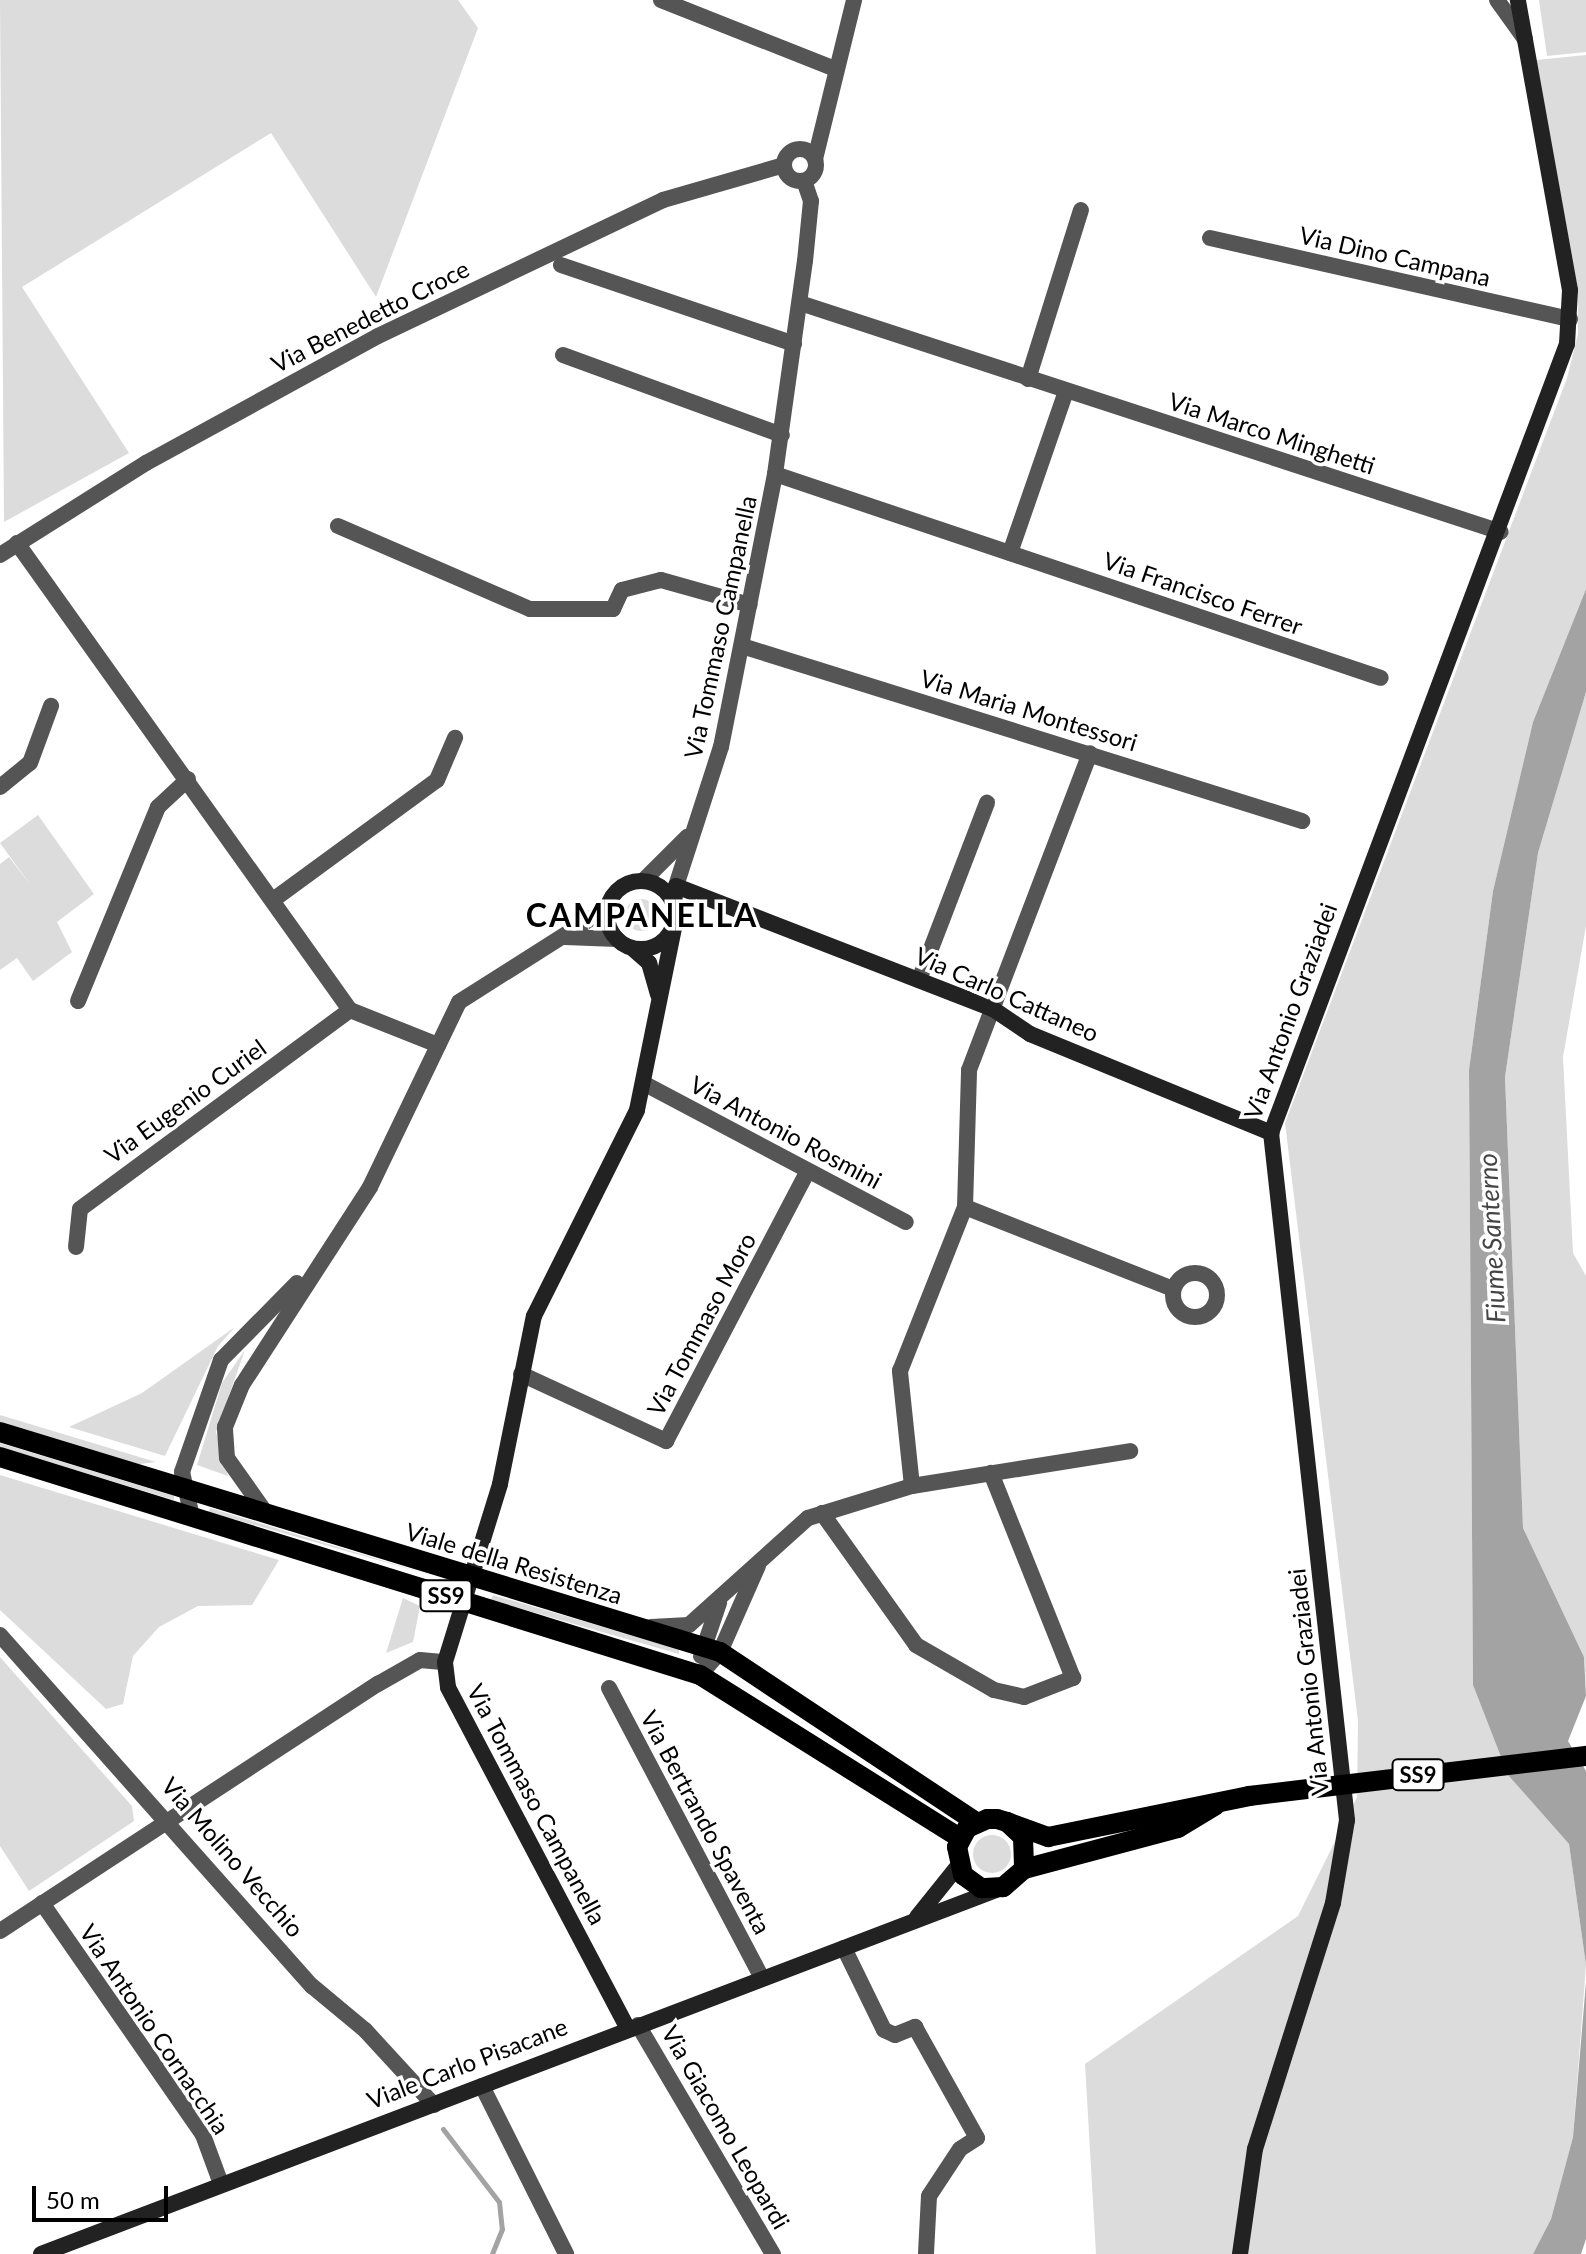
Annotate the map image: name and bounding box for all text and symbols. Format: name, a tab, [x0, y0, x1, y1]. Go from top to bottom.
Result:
street label: Via Dino Campana	[1297, 220, 1493, 292]
street label: Via Benedetto Croce	[266, 254, 474, 378]
street label: Via Marco Minghetti	[1165, 386, 1379, 480]
street label: Via Tommaso Campanella	[678, 493, 762, 761]
street label: Via Francisco Ferrer	[1100, 545, 1306, 641]
street label: Via Maria Montessori	[917, 663, 1141, 757]
district label: CAMPANELLA	[526, 896, 758, 934]
street label: Via Antonio Graziadei	[1237, 899, 1343, 1123]
street label: Via Carlo Cattaneo	[911, 941, 1103, 1047]
street label: Via Eugenio Curiel	[99, 1033, 271, 1169]
street label: Via Antonio Rosmini	[685, 1069, 887, 1195]
water label: Fiume Santerno	[1472, 1152, 1512, 1324]
street label: Via Tommaso Moro	[640, 1227, 762, 1421]
street label: Viale della Resistenza	[402, 1516, 626, 1610]
street label: Via Antonio Graziadei	[1282, 1567, 1334, 1797]
road number: SS9	[418, 1578, 474, 1614]
street label: Via Tommaso Campanella	[461, 1679, 613, 1929]
street label: Via Bertrando Spaventa	[635, 1705, 777, 1939]
road number: SS9	[1390, 1757, 1446, 1793]
street label: Via Molino Vecchio	[156, 1771, 310, 1943]
street label: Via Antonio Cornacchia	[74, 1918, 236, 2140]
street label: Viale Carlo Pisacane	[363, 2011, 571, 2115]
street label: Via Giacomo Leopardi	[656, 2020, 796, 2234]
scale bar	[36, 2170, 172, 2220]
text: 50 m	[46, 2185, 100, 2214]

